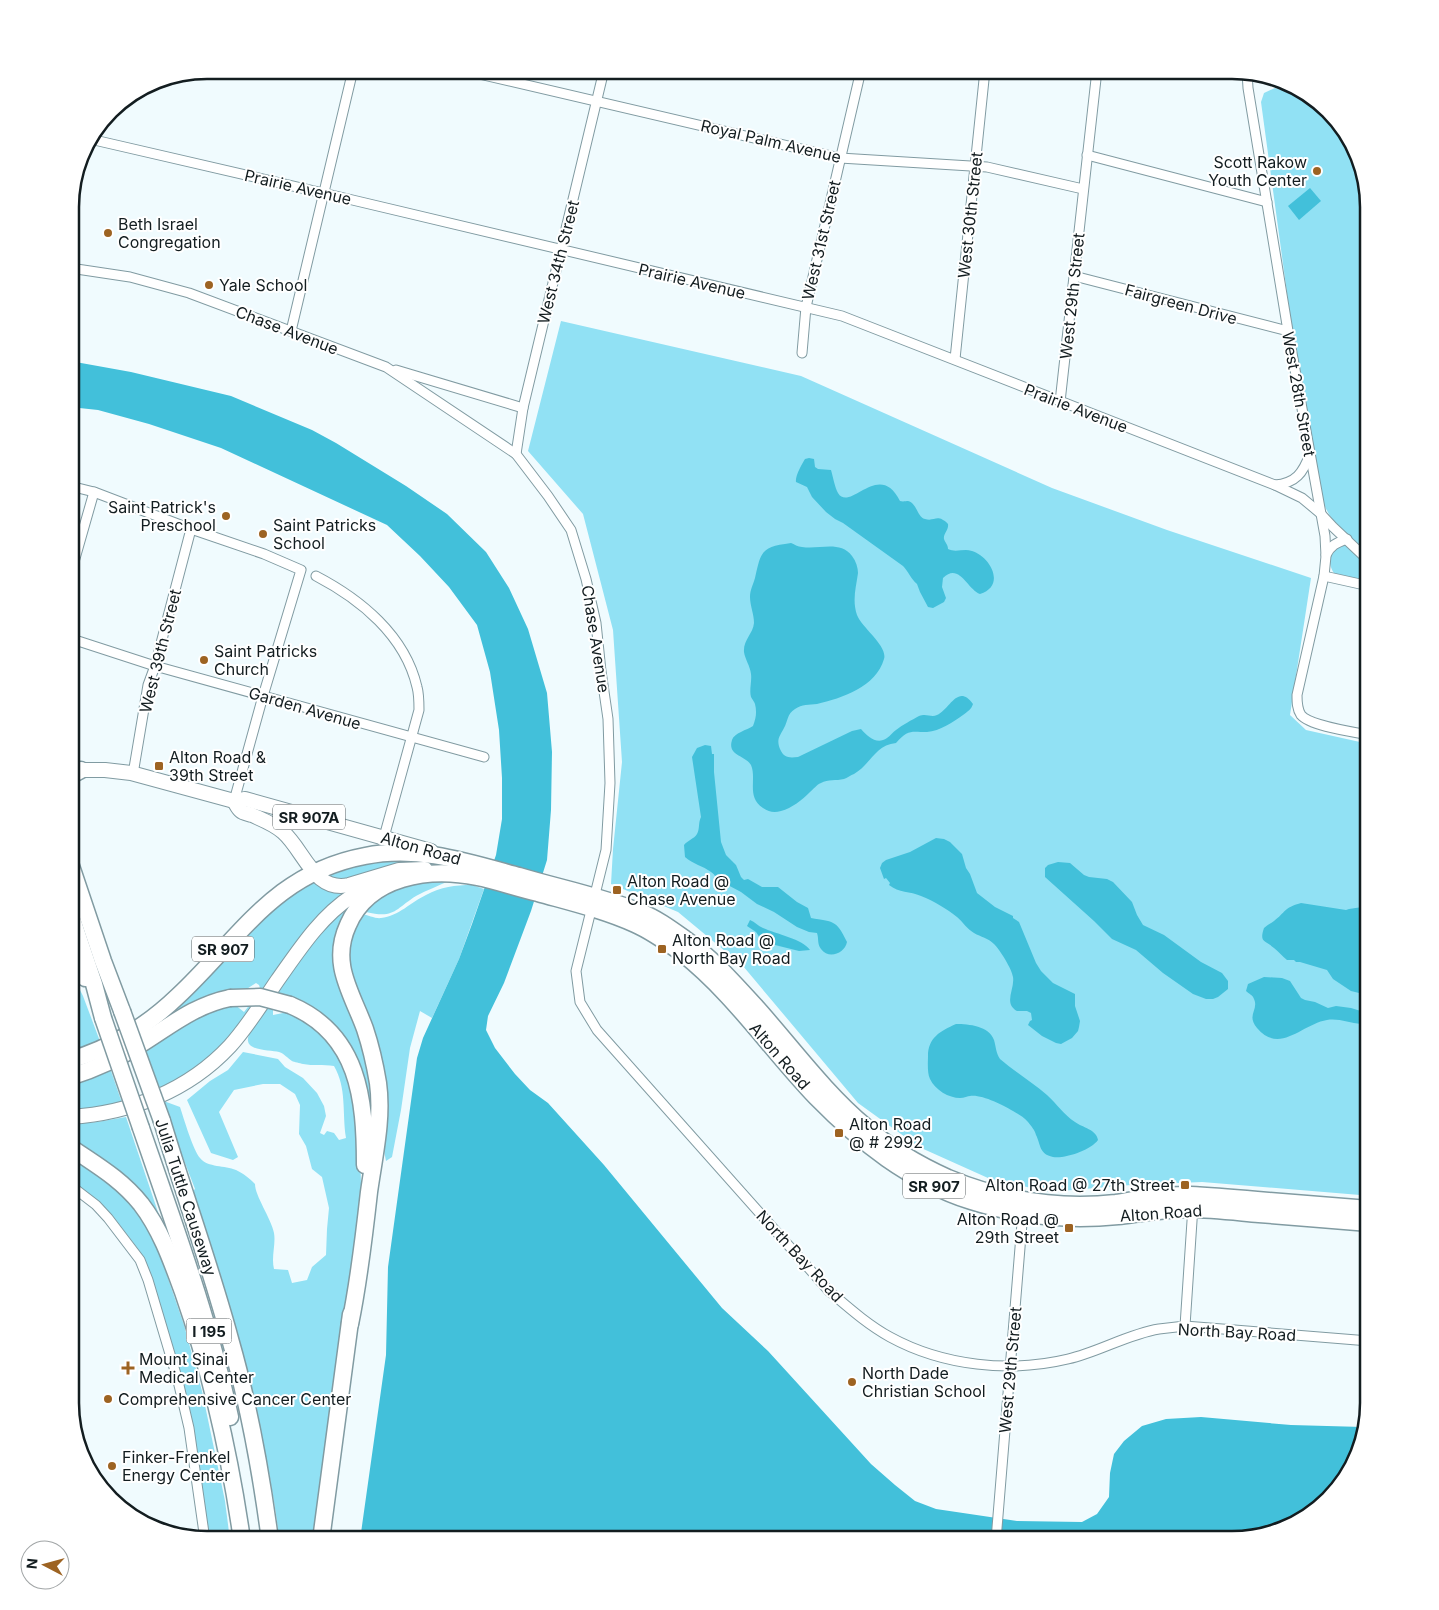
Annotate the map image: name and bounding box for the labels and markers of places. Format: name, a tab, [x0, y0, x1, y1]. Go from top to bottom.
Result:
place label: Scott Rakow Youth Center	[1208, 152, 1307, 190]
marker: Scott Rakow Youth Center	[1311, 165, 1323, 177]
place label: Beth Israel Congregation	[118, 214, 221, 252]
marker: Beth Israel Congregation	[102, 227, 114, 239]
place label: Yale School	[219, 275, 307, 295]
marker: Yale School	[203, 279, 215, 291]
place label: Saint Patrick's Preschool	[108, 497, 216, 535]
marker: Saint Patrick's Preschool	[220, 510, 232, 522]
place label: Saint Patricks School	[273, 515, 376, 553]
marker: Saint Patricks School	[257, 528, 269, 540]
place label: Saint Patricks Church	[214, 641, 317, 679]
marker: Saint Patricks Church	[198, 654, 210, 666]
place label: Alton Road & 39th Street	[169, 747, 267, 785]
marker: Alton Road & 39th Street	[153, 760, 165, 772]
place label: Alton Road @ Chase Avenue	[627, 871, 736, 909]
marker: Alton Road @ Chase Avenue	[611, 884, 623, 896]
place label: Alton Road @ North Bay Road	[672, 930, 790, 968]
marker: Alton Road @ North Bay Road	[656, 943, 668, 955]
place label: Alton Road @ # 2992	[849, 1114, 931, 1152]
marker: Alton Road @ # 2992	[833, 1127, 845, 1139]
place label: Alton Road @ 27th Street	[985, 1175, 1175, 1195]
marker: Alton Road @ 27th Street	[1179, 1179, 1191, 1191]
place label: Alton Road @ 29th Street	[957, 1209, 1059, 1247]
marker: Alton Road @ 29th Street	[1063, 1222, 1075, 1234]
place label: Mount Sinai Medical Center	[139, 1349, 254, 1387]
marker: Mount Sinai Medical Center	[121, 1361, 135, 1375]
place label: North Dade Christian School	[862, 1363, 986, 1401]
marker: North Dade Christian School	[846, 1376, 858, 1388]
place label: Comprehensive Cancer Center	[118, 1389, 351, 1409]
marker: Comprehensive Cancer Center	[102, 1393, 114, 1405]
place label: Finker-Frenkel Energy Center	[122, 1447, 230, 1485]
marker: Finker-Frenkel Energy Center	[106, 1460, 118, 1472]

